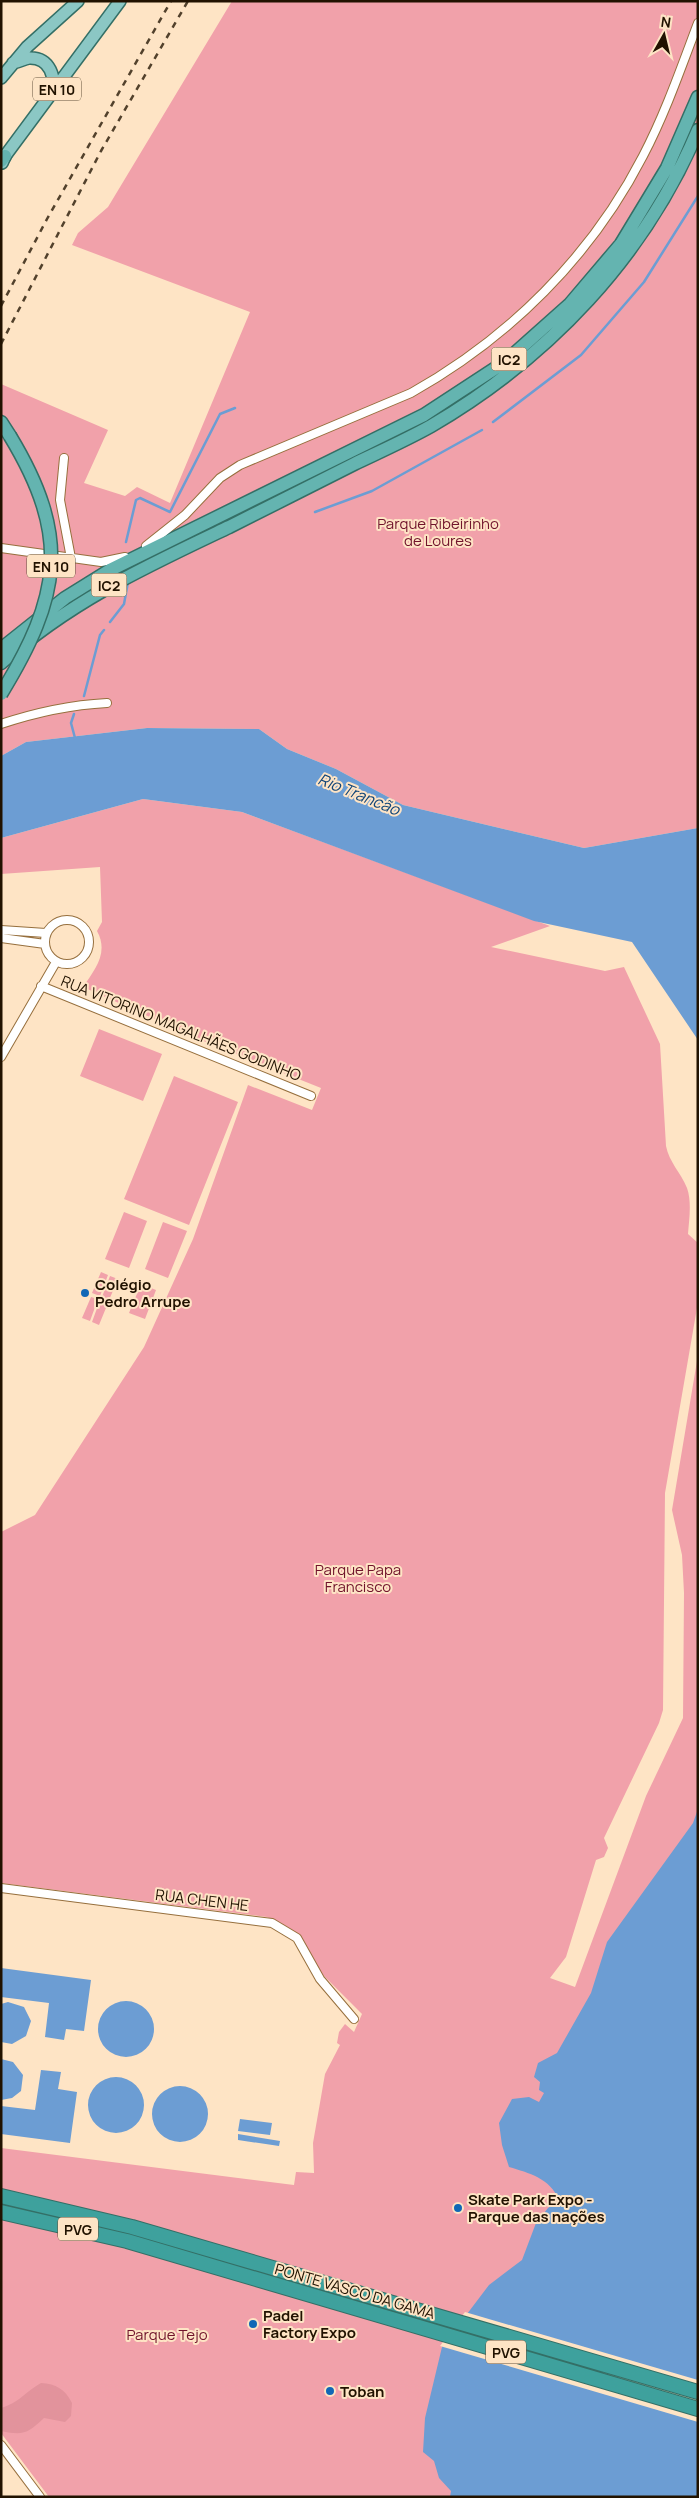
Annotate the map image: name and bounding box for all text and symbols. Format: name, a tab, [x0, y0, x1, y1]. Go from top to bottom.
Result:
north arrow	[639, 10, 689, 60]
text: N	[660, 12, 672, 32]
road number: EN 10	[33, 78, 81, 100]
road number: IC2	[492, 348, 526, 370]
park label: Parque Ribeirinho de Loures	[377, 513, 499, 551]
road number: EN 10	[27, 554, 75, 578]
road number: IC2	[92, 574, 126, 596]
water label: Rio Trancão	[315, 768, 404, 821]
street label: RUA VITORINO MAGALHÃES GODINHO	[58, 970, 304, 1086]
place label: Colégio Pedro Arrupe	[95, 1274, 191, 1312]
marker: Colégio Pedro Arrupe	[79, 1287, 91, 1299]
park label: Parque Papa Francisco	[315, 1559, 401, 1597]
street label: RUA CHEN HE	[154, 1884, 250, 1916]
place label: Skate Park Expo - Parque das nações	[468, 2189, 605, 2227]
marker: Skate Park Expo - Parque das nações	[452, 2202, 464, 2214]
road number: PVG	[58, 2218, 98, 2240]
street label: PONTE VASCO DA GAMA	[272, 2258, 438, 2324]
place label: Padel Factory Expo	[263, 2305, 356, 2343]
marker: Padel Factory Expo	[247, 2318, 259, 2330]
park label: Parque Tejo	[126, 2324, 208, 2345]
road number: PVG	[486, 2340, 526, 2364]
place label: Toban	[340, 2381, 384, 2402]
marker: Toban	[324, 2385, 336, 2397]

